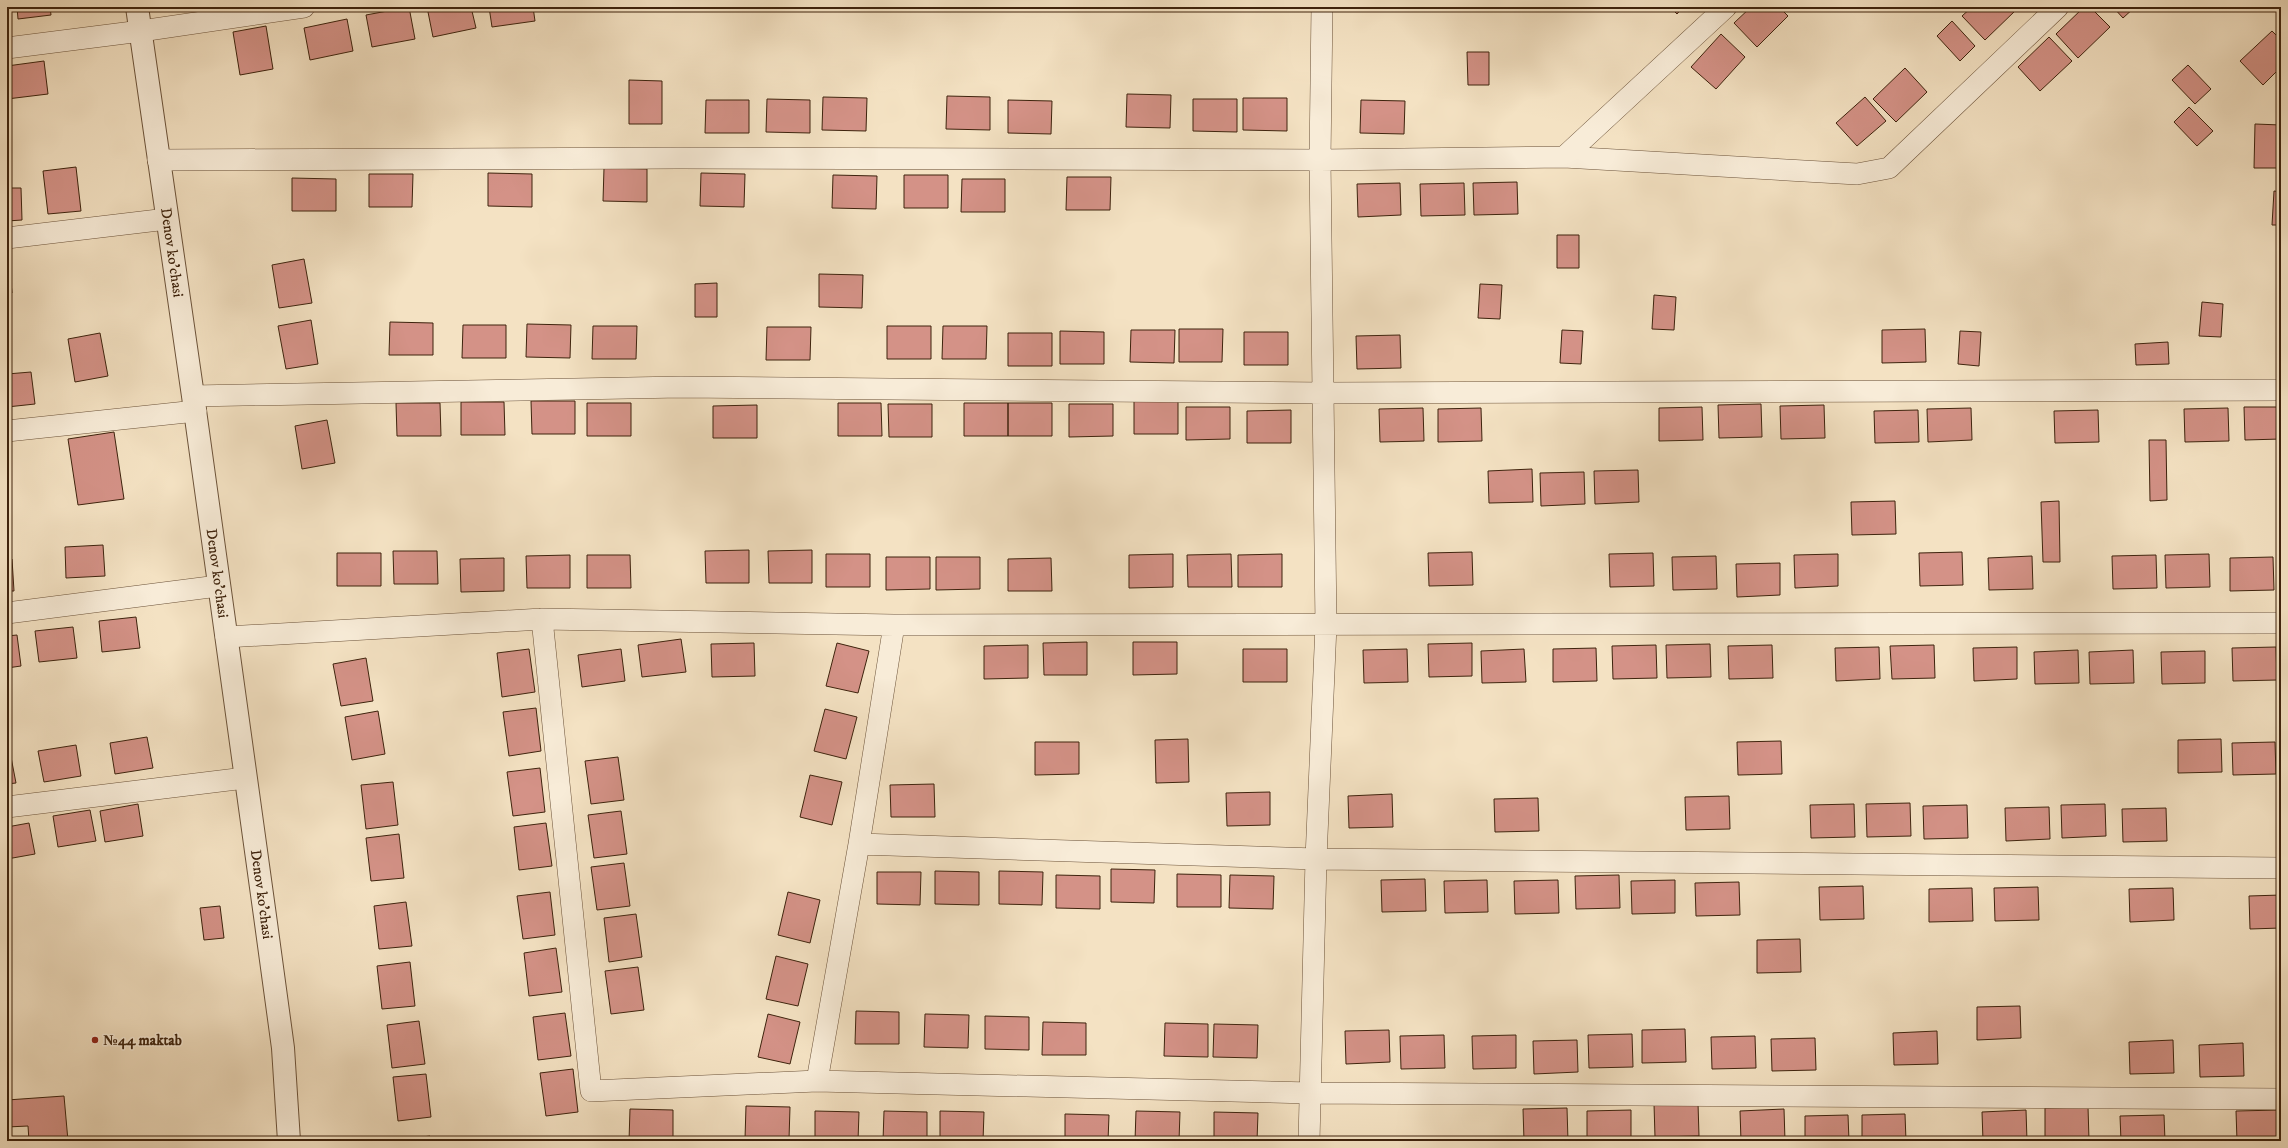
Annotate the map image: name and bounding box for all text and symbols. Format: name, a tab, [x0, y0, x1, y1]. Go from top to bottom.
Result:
street label: Denov ko'chasi	[157, 207, 188, 299]
street label: Denov ko'chasi	[202, 527, 233, 619]
street label: Denov ko'chasi	[246, 848, 278, 940]
place label: №44 maktab	[103, 1031, 182, 1050]
marker: №44 maktab	[90, 1035, 100, 1045]

